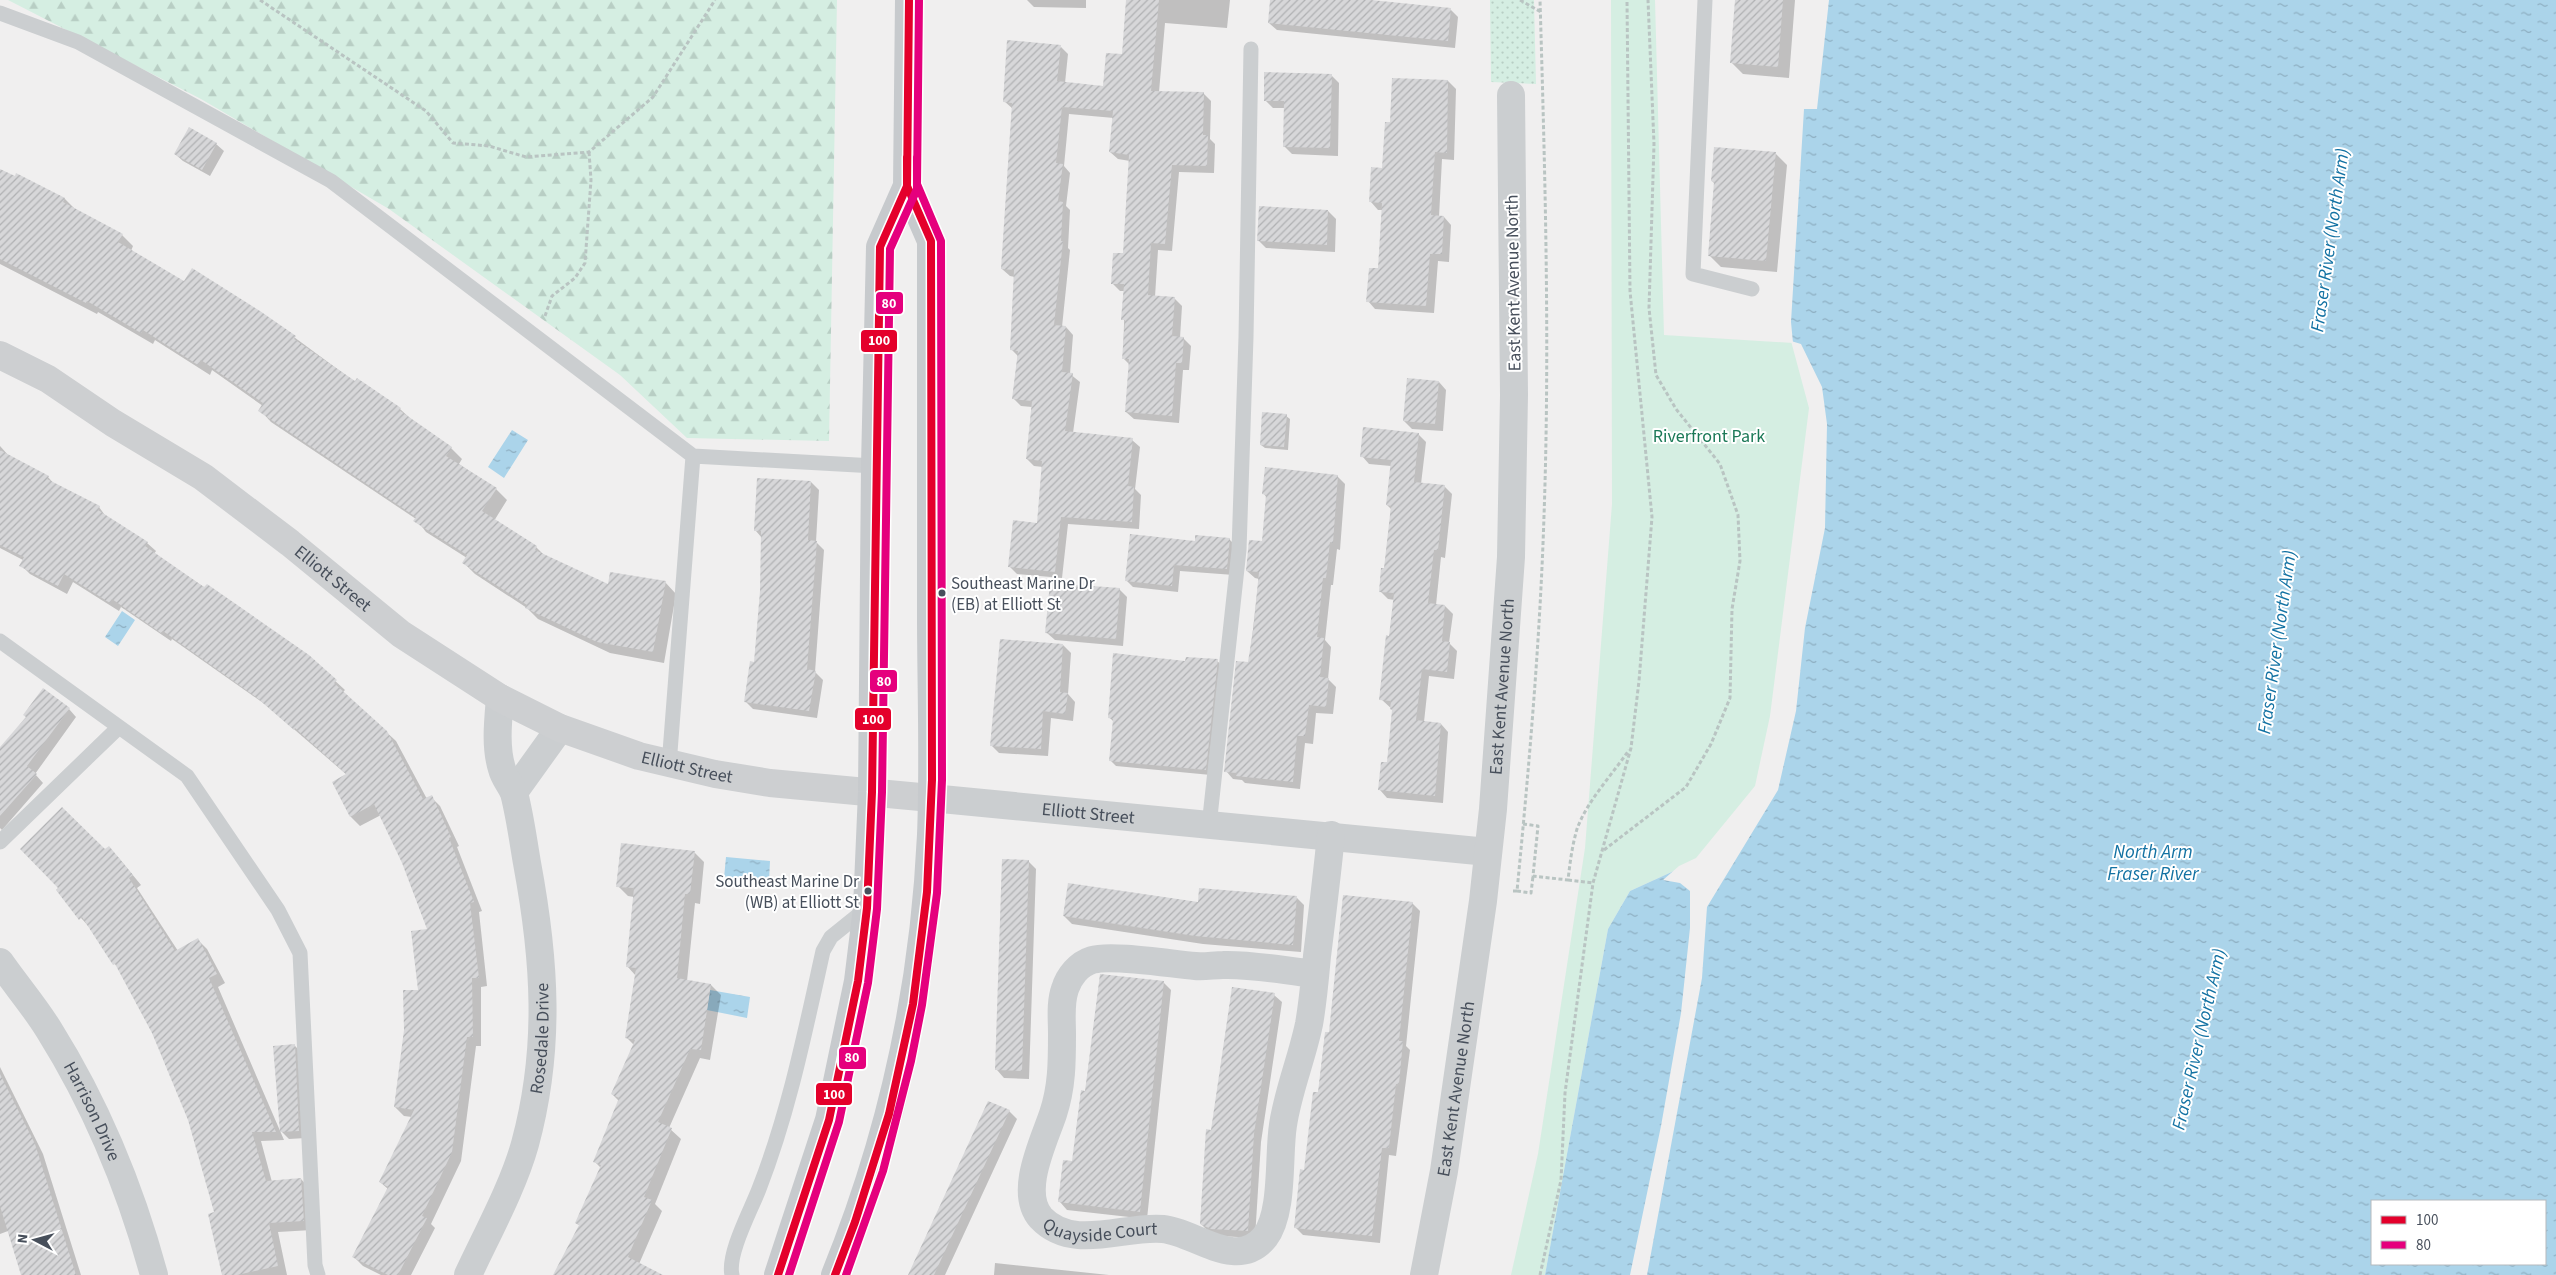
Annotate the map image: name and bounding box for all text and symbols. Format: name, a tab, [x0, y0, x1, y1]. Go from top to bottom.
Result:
water label: Fraser River (North Arm)	[2304, 147, 2357, 334]
street label: East Kent Avenue North	[1499, 194, 1528, 372]
line badge: 80	[875, 291, 904, 315]
text: 80	[882, 294, 896, 314]
line badge: 100	[860, 329, 898, 353]
text: 100	[868, 331, 890, 351]
park label: Riverfront Park	[1653, 424, 1765, 449]
street label: Elliott Street	[289, 539, 377, 618]
water label: Fraser River (North Arm)	[2251, 549, 2304, 736]
place label: Southeast Marine Dr (EB) at Elliott St	[951, 572, 1095, 617]
marker: Southeast Marine Dr (EB) at Elliott St	[937, 588, 947, 598]
street label: East Kent Avenue North	[1483, 597, 1521, 776]
line badge: 80	[869, 669, 898, 693]
text: 80	[877, 672, 891, 692]
line badge: 100	[854, 707, 892, 731]
text: 100	[862, 710, 884, 730]
street label: Elliott Street	[639, 745, 735, 790]
street label: Elliott Street	[1041, 797, 1136, 831]
water label: North Arm Fraser River	[2107, 839, 2200, 888]
place label: Southeast Marine Dr (WB) at Elliott St	[715, 870, 859, 915]
marker: Southeast Marine Dr (WB) at Elliott St	[863, 886, 873, 896]
water label: Fraser River (North Arm)	[2165, 946, 2233, 1133]
street label: Rosedale Drive	[524, 982, 556, 1096]
street label: East Kent Avenue North	[1431, 999, 1481, 1179]
line badge: 80	[838, 1046, 867, 1070]
text: 80	[845, 1048, 859, 1068]
street label: Harrison Drive	[57, 1057, 126, 1165]
line badge: 100	[815, 1082, 853, 1106]
text: 100	[823, 1085, 845, 1105]
legend	[2371, 1200, 2546, 1265]
text: 100	[2416, 1210, 2438, 1231]
street label: Quayside Court	[1037, 1212, 1157, 1248]
north arrow	[10, 1215, 60, 1265]
text: N	[13, 1233, 33, 1244]
text: 80	[2416, 1235, 2431, 1256]

